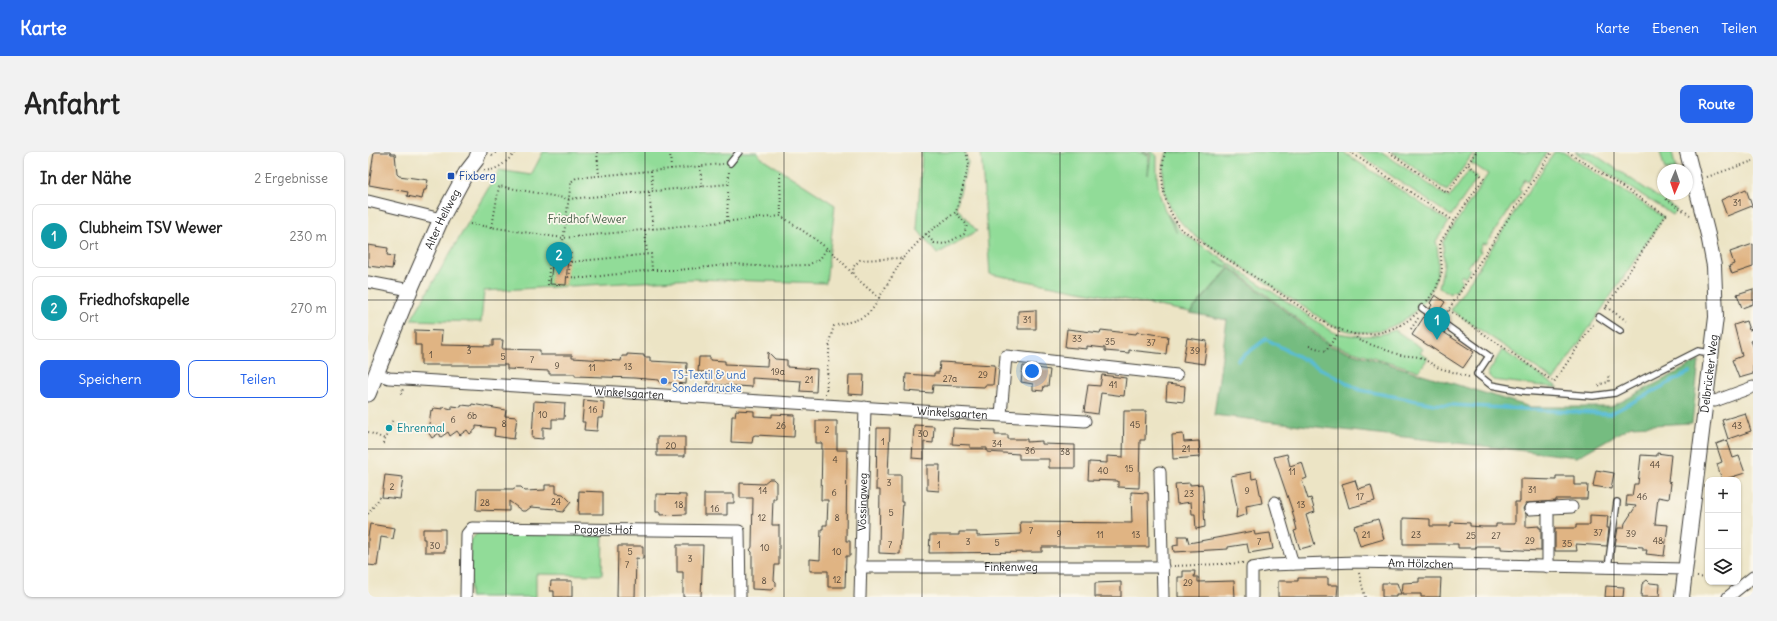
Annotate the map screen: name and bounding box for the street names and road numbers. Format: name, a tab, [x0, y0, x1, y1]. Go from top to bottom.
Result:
street label: Alter Hellweg	[422, 187, 463, 252]
street label: Delbrücker Weg	[1697, 334, 1721, 414]
street label: Winkelsgarten	[593, 384, 665, 402]
street label: Winkelsgarten	[917, 404, 988, 422]
street label: Vössingweg	[855, 473, 870, 531]
street label: Paggels Hof	[574, 522, 633, 537]
street label: Am Hölzchen	[1388, 556, 1454, 571]
street label: Finkenweg	[984, 560, 1038, 574]

